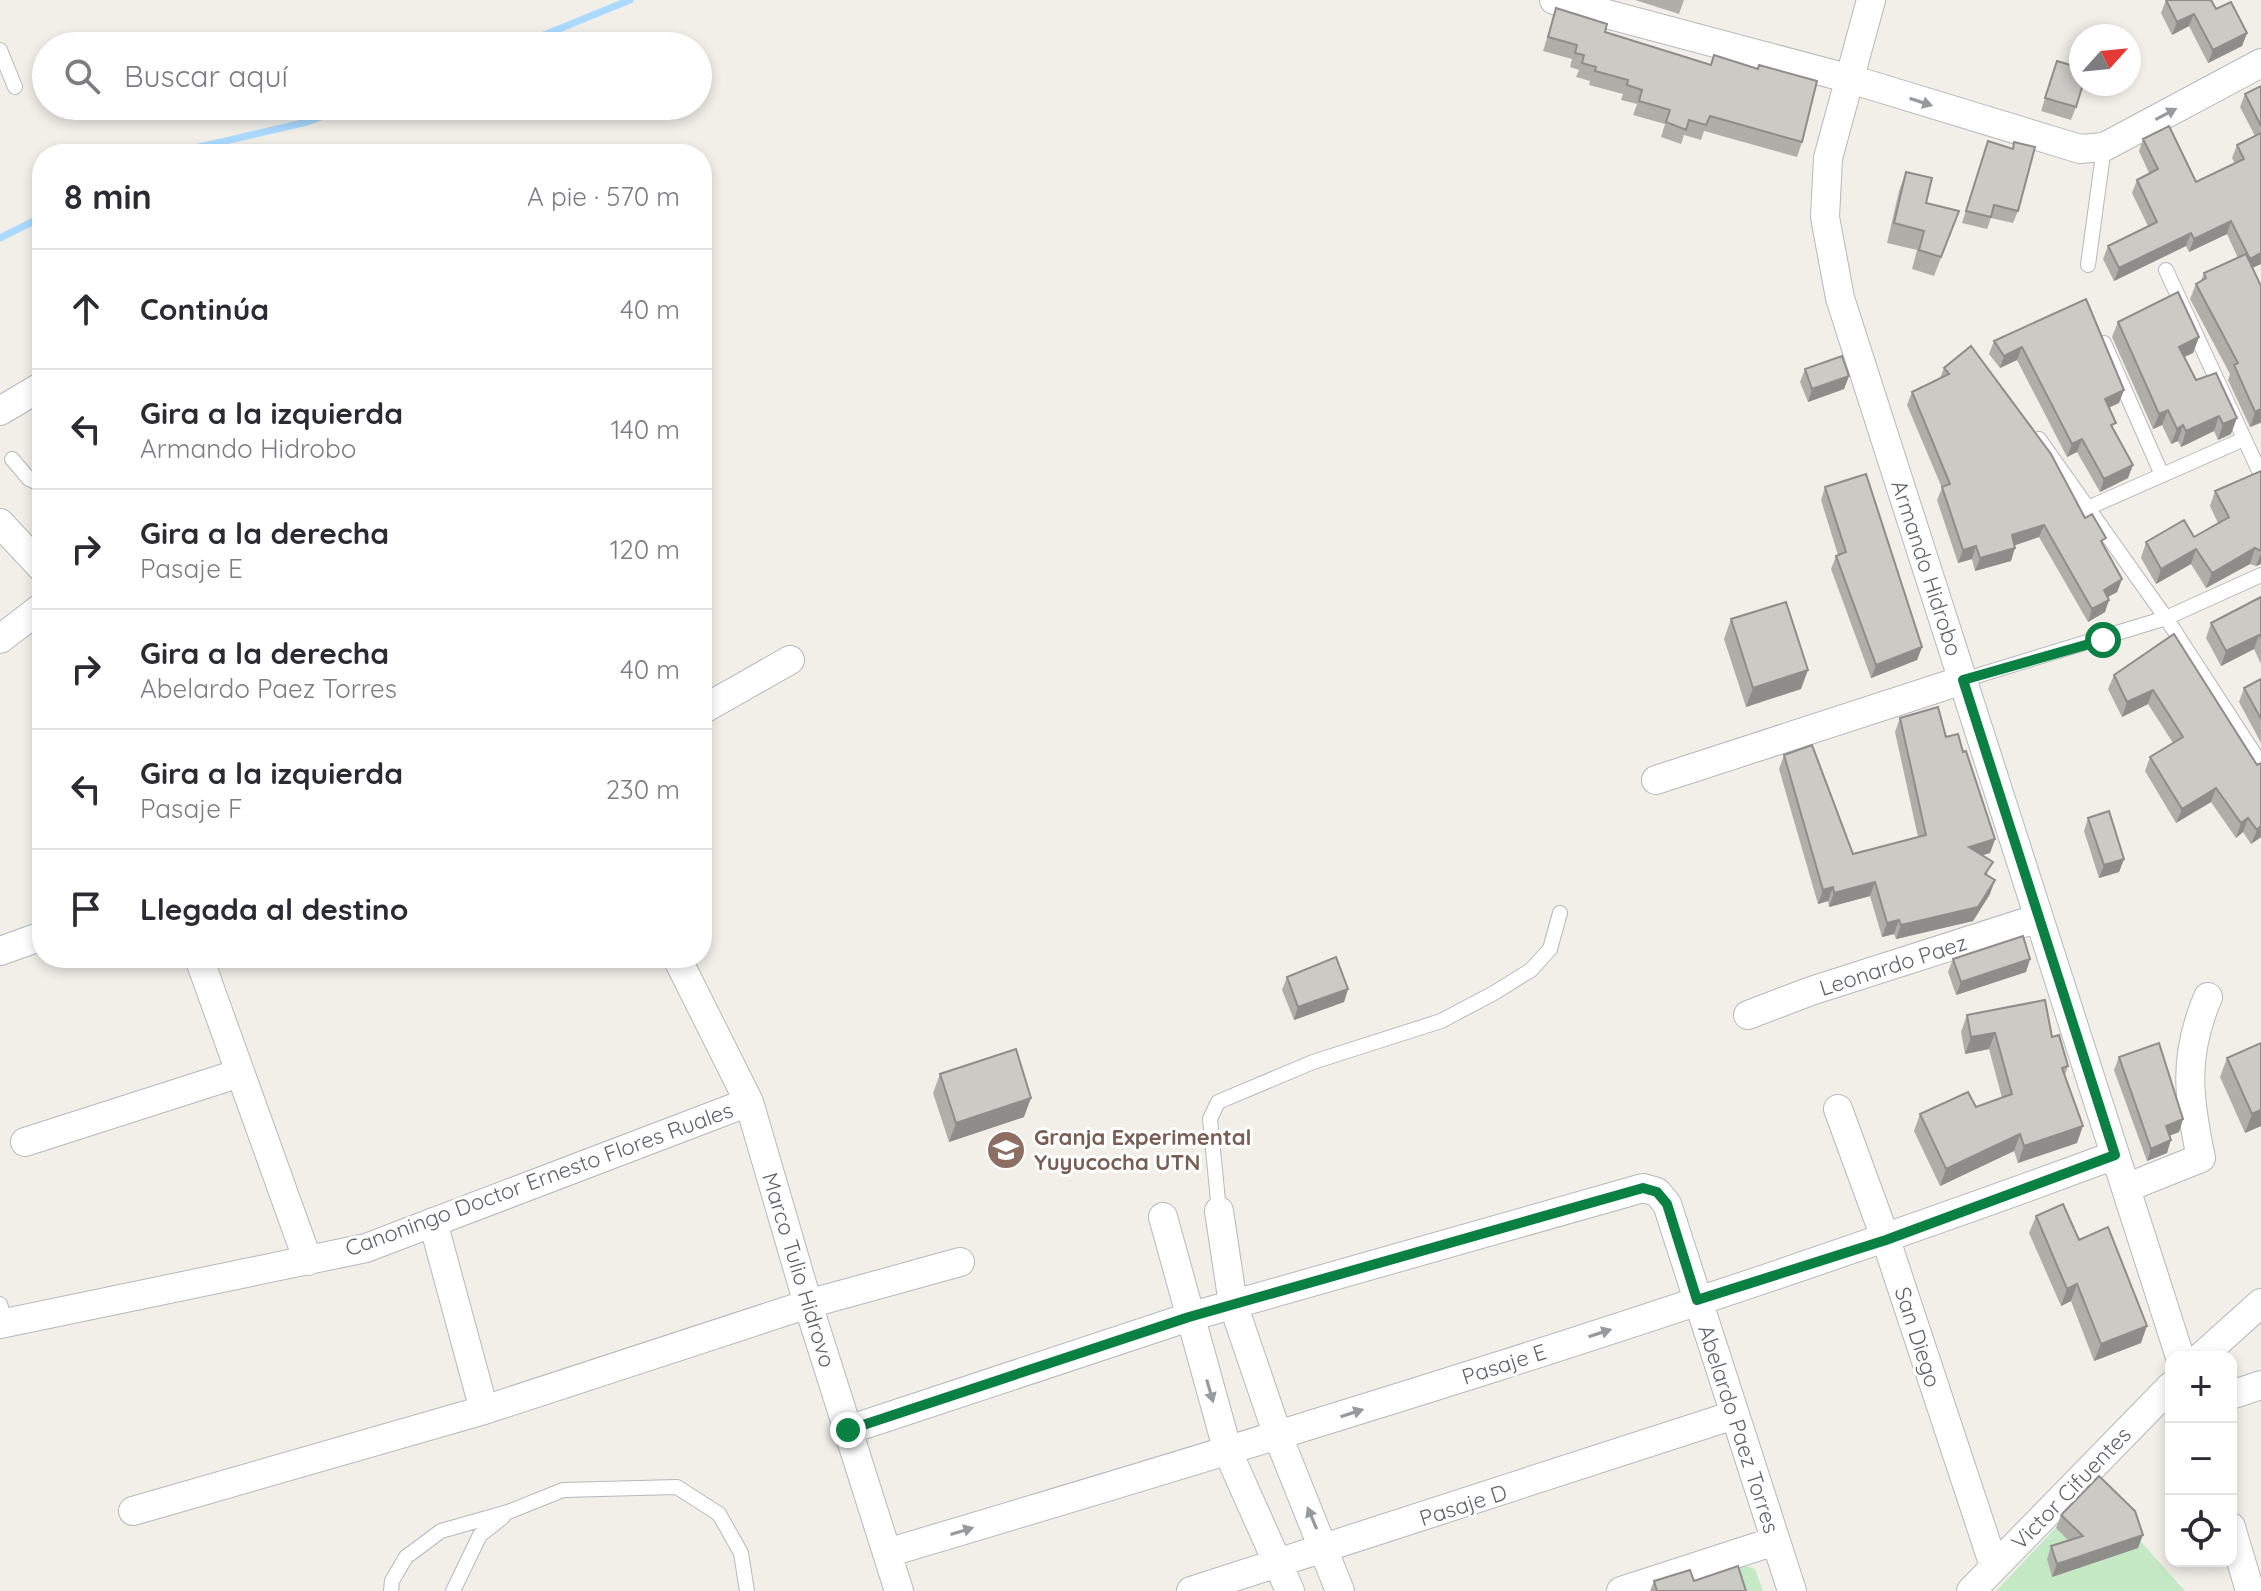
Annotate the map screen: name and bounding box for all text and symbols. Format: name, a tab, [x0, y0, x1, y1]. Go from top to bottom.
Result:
north arrow	[2069, 24, 2141, 96]
search box	[32, 32, 712, 120]
icon: search	[60, 54, 104, 98]
text: Buscar aquí	[124, 57, 288, 95]
one-way arrow	[1910, 96, 1934, 109]
one-way arrow	[2154, 108, 2177, 121]
text: 8 min	[64, 175, 152, 218]
text: A pie · 570 m	[527, 180, 680, 213]
icon: ahead	[64, 287, 108, 331]
text: Continúa	[140, 290, 269, 328]
text: 40 m	[620, 293, 680, 326]
text: Gira a la izquierda	[140, 394, 403, 432]
icon: left	[64, 407, 108, 451]
text: 140 m	[611, 413, 680, 446]
text: Armando Hidrobo	[140, 432, 357, 465]
street label: Armando Hidrobo	[1885, 477, 1969, 659]
text: Gira a la derecha	[140, 514, 389, 552]
icon: right	[64, 527, 108, 571]
text: 120 m	[610, 533, 680, 566]
text: Pasaje E	[140, 552, 243, 585]
route start	[2085, 622, 2121, 658]
text: Gira a la derecha	[140, 634, 389, 672]
icon: right	[64, 647, 108, 691]
text: 40 m	[620, 653, 680, 686]
text: Abelardo Paez Torres	[140, 672, 397, 705]
text: Gira a la izquierda	[140, 754, 403, 792]
icon: left	[64, 767, 108, 811]
text: 230 m	[606, 773, 680, 806]
text: Pasaje F	[140, 792, 243, 825]
icon: arrive	[64, 887, 108, 931]
text: Llegada al destino	[140, 890, 408, 928]
street label: Leonardo Paez	[1816, 928, 1970, 1002]
street label: Canoningo Doctor Ernesto Flores Ruales	[341, 1096, 737, 1262]
place label: Granja Experimental Yuyucocha UTN	[1034, 1123, 1252, 1176]
school or university icon: Granja Experimental Yuyucocha UTN	[985, 1129, 1027, 1171]
street label: Marco Tulio Hidrovo	[756, 1169, 842, 1371]
street label: San Diego	[1889, 1283, 1947, 1391]
street label: Abelardo Paez Torres	[1692, 1321, 1786, 1537]
one-way arrow	[1588, 1327, 1612, 1339]
street label: Pasaje E	[1458, 1337, 1550, 1391]
map controls	[2165, 1351, 2237, 1567]
button: +	[2165, 1351, 2237, 1423]
one-way arrow	[1204, 1380, 1217, 1404]
one-way arrow	[1341, 1406, 1365, 1418]
route end	[830, 1412, 866, 1448]
street label: Victor Cifuentes	[2005, 1421, 2137, 1555]
button: −	[2165, 1423, 2237, 1495]
street label: Pasaje D	[1416, 1478, 1510, 1532]
button: locate	[2165, 1495, 2237, 1567]
one-way arrow	[1306, 1506, 1319, 1530]
one-way arrow	[950, 1524, 974, 1537]

